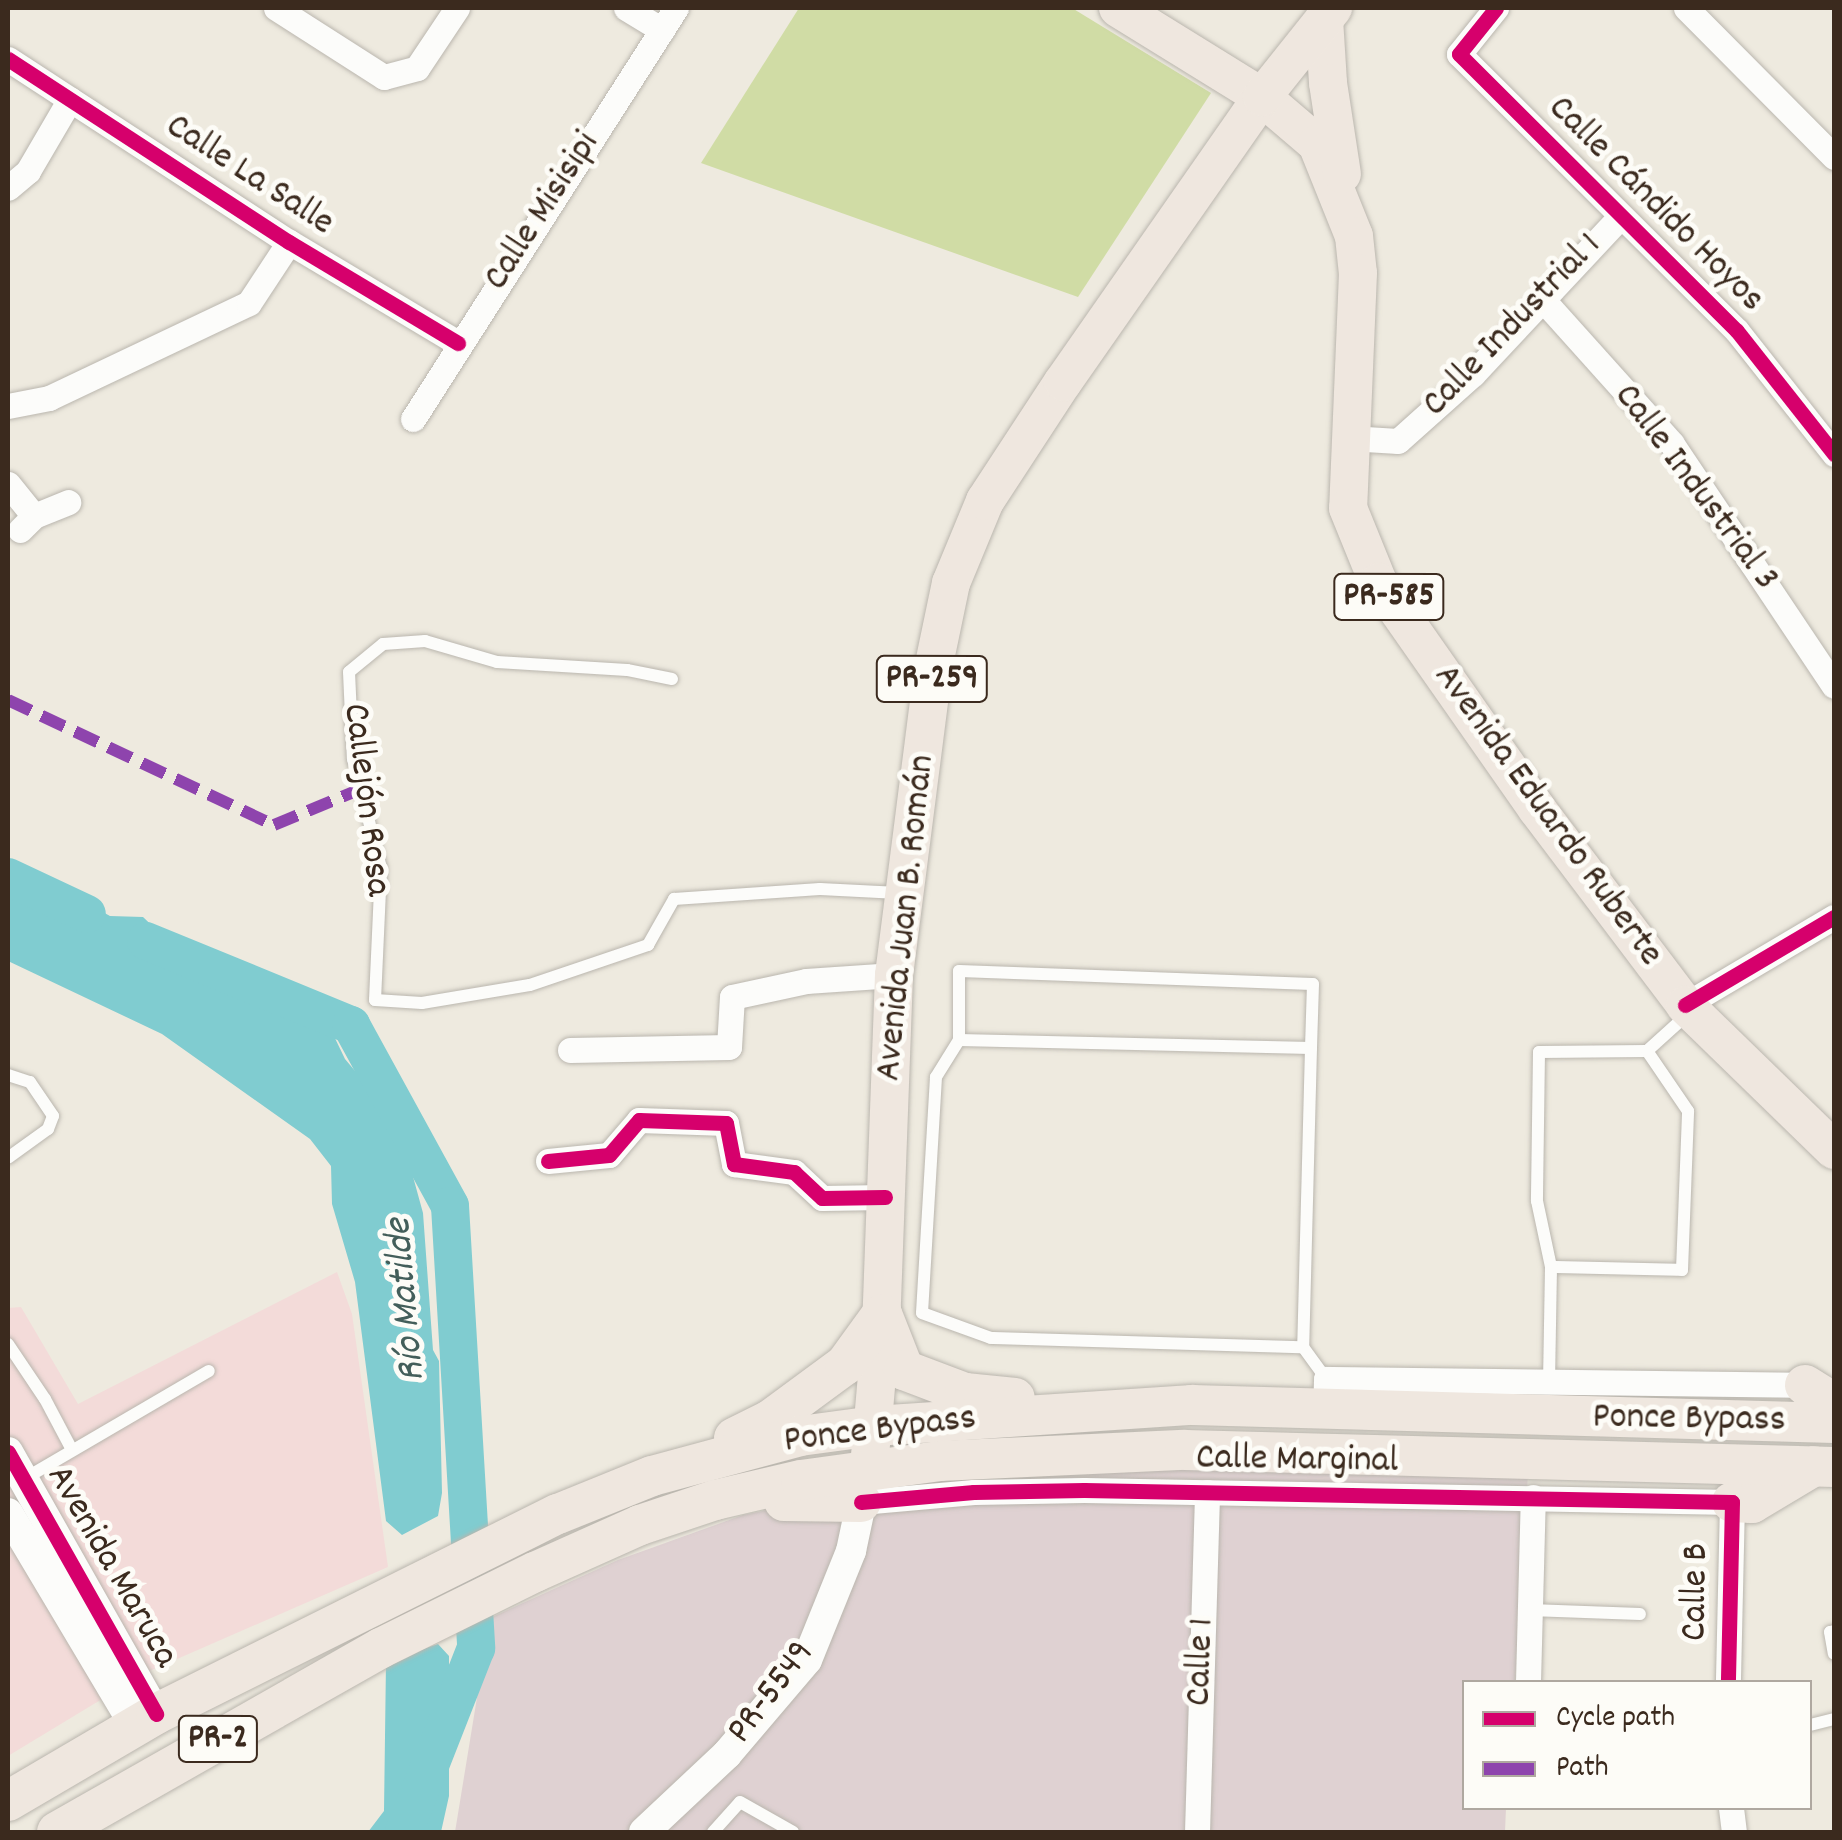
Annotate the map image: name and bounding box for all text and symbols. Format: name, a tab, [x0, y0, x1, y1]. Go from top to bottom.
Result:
street label: Calle Cándido Hoyos	[1537, 87, 1773, 323]
street label: Calle La Salle	[156, 105, 342, 247]
street label: Calle Misisipi	[475, 124, 611, 300]
street label: Calle Industrial 1	[1414, 224, 1612, 428]
street label: Calle Industrial 3	[1602, 376, 1788, 600]
road number: PR-585	[1332, 567, 1446, 627]
road number: PR-259	[874, 649, 990, 709]
street label: Avenida Eduardo Ruberte	[1422, 656, 1672, 976]
street label: Callejón Rosa	[331, 701, 399, 899]
street label: Avenida Juan B. Román	[867, 753, 947, 1083]
water label: Río Matilde	[377, 1216, 439, 1384]
street label: Ponce Bypass	[1592, 1396, 1786, 1444]
street label: Ponce Bypass	[781, 1397, 979, 1465]
street label: Calle Marginal	[1195, 1436, 1399, 1486]
street label: Avenida Maruca	[35, 1458, 187, 1676]
street label: Calle B	[1673, 1543, 1721, 1641]
street label: Calle 1	[1178, 1617, 1226, 1707]
street label: PR-5549	[719, 1633, 825, 1753]
legend	[1462, 1680, 1812, 1810]
text: Cycle path	[1556, 1698, 1675, 1741]
road number: PR-2	[176, 1709, 260, 1769]
text: Path	[1556, 1748, 1609, 1791]

